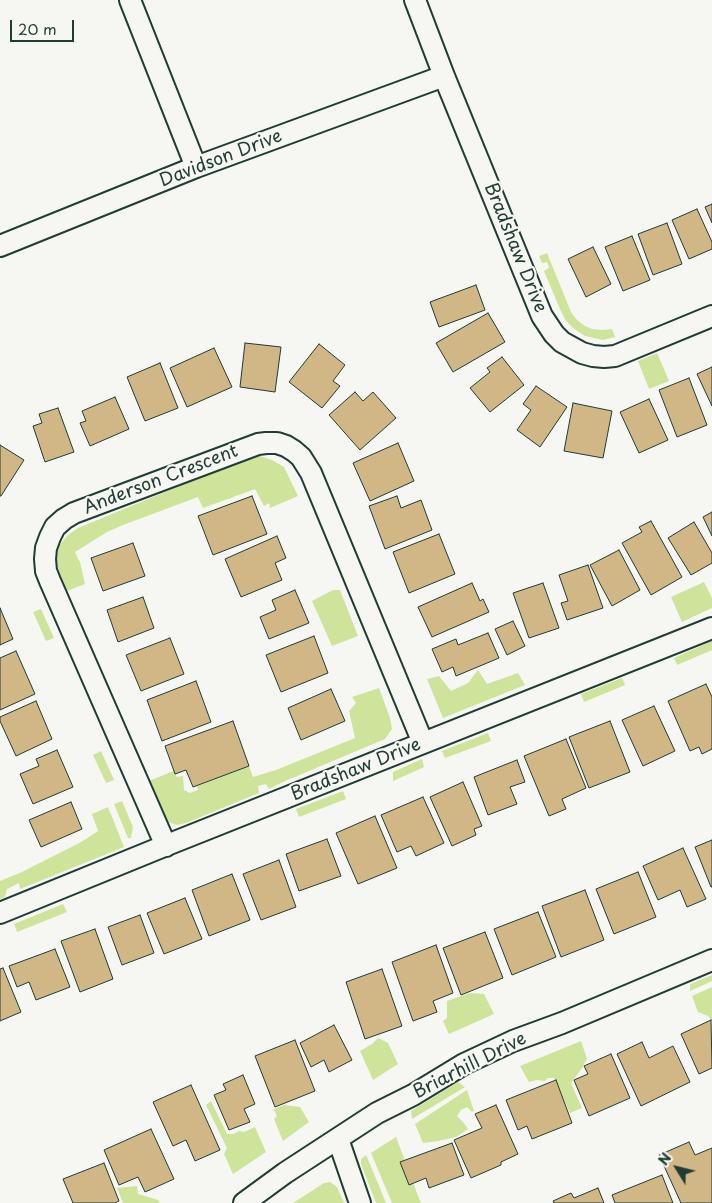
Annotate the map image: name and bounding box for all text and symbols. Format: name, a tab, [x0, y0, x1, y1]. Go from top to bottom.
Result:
scale bar	[12, 10, 76, 42]
text: 20 m	[18, 17, 57, 40]
street label: Davidson Drive	[157, 126, 285, 192]
street label: Bradshaw Drive	[479, 180, 551, 316]
street label: Anderson Crescent	[81, 441, 241, 519]
street label: Bradshaw Drive	[288, 734, 424, 806]
street label: Briarhill Drive	[410, 1028, 530, 1104]
north arrow	[652, 1143, 702, 1193]
text: N	[653, 1148, 676, 1170]

